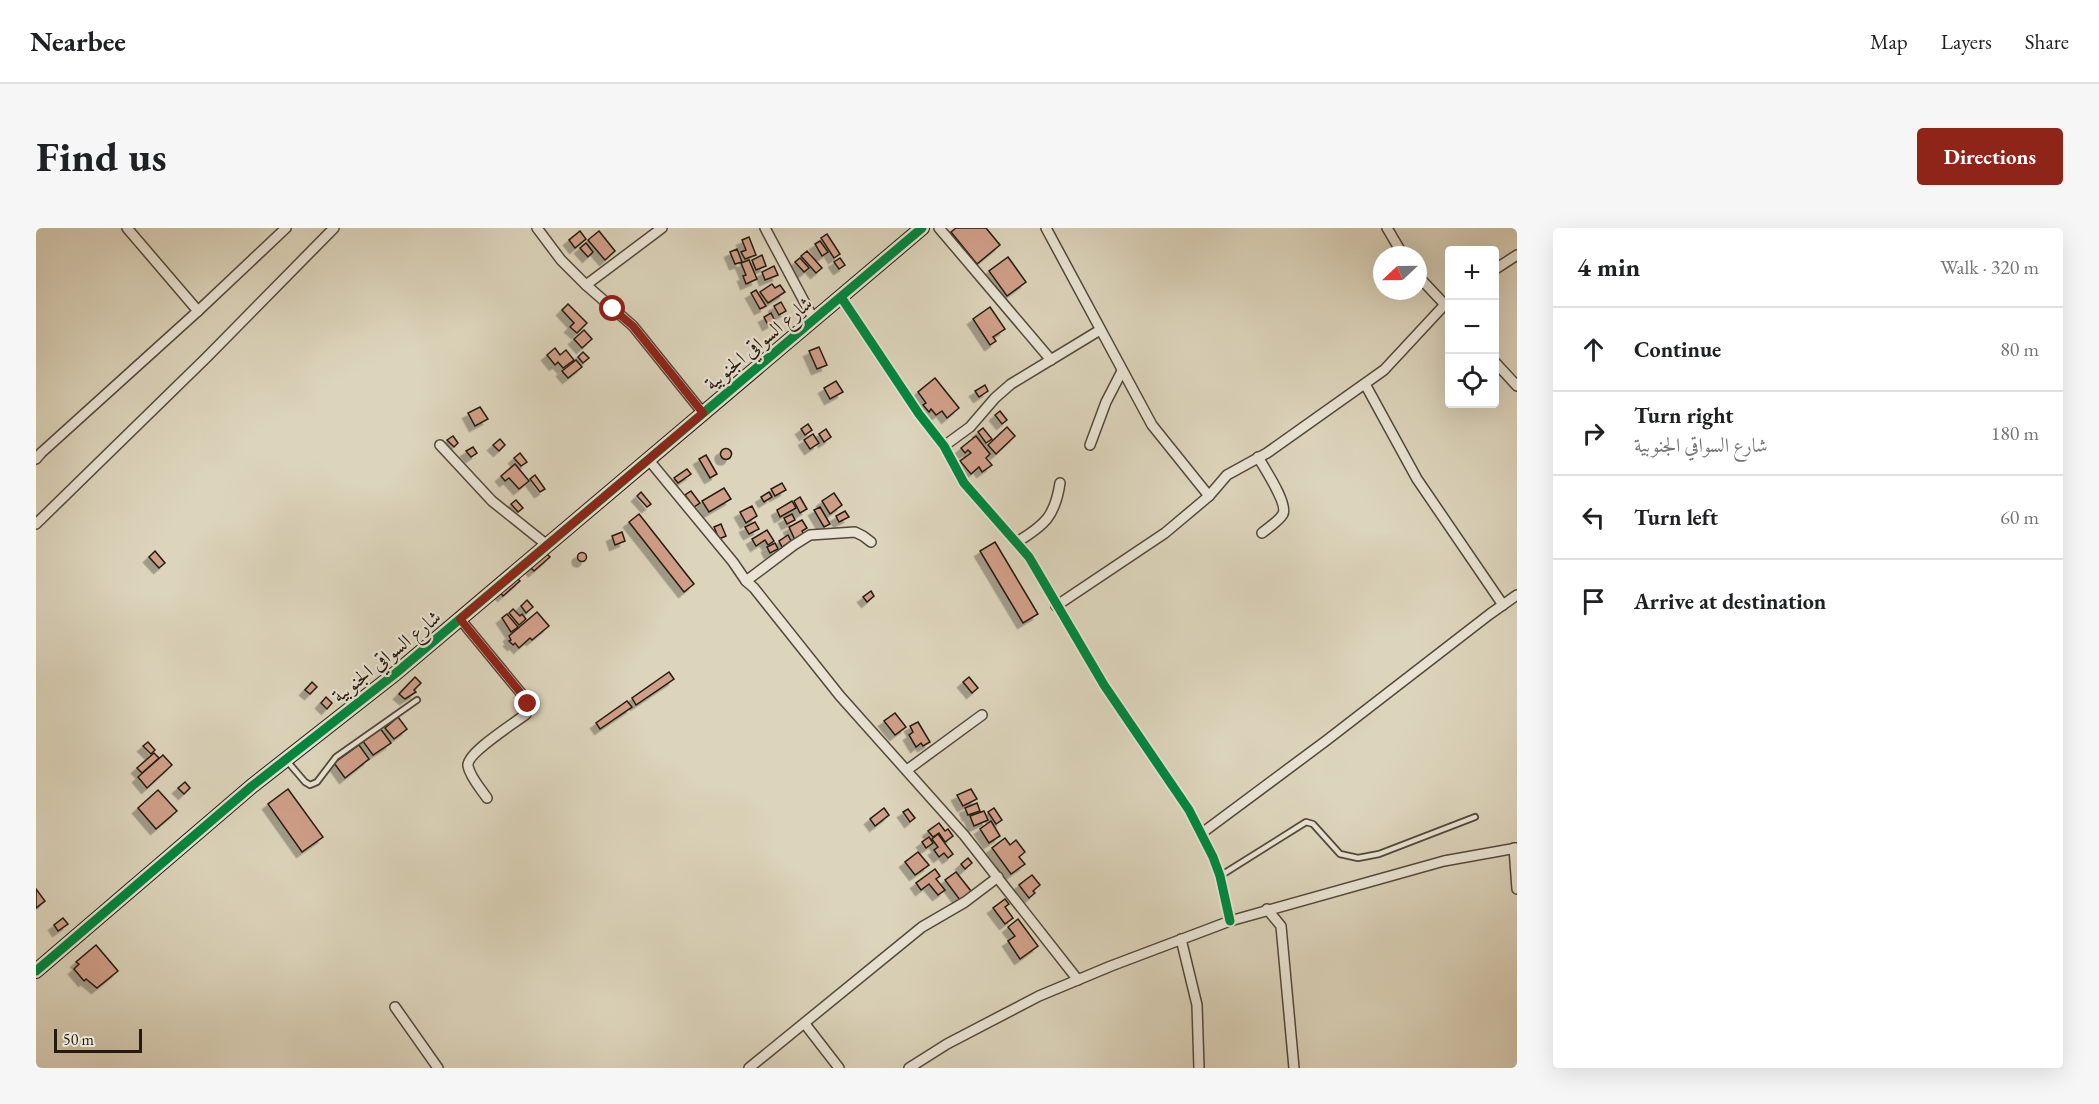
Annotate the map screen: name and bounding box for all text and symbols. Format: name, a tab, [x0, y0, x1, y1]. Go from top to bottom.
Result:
text: Nearbee	[30, 23, 126, 59]
text: Map	[1870, 28, 1908, 55]
text: Layers	[1941, 28, 1992, 55]
text: Share	[2025, 28, 2069, 55]
button: Directions	[1917, 128, 2063, 185]
text: Find us	[36, 129, 167, 184]
north arrow	[1373, 246, 1427, 300]
map controls	[1445, 246, 1499, 408]
button: +	[1445, 246, 1499, 300]
text: 4 min	[1577, 250, 1640, 284]
text: Walk · 320 m	[1940, 254, 2039, 280]
street label: شارع السواقي الجنوبية	[698, 290, 821, 400]
route start	[599, 295, 625, 321]
button: −	[1445, 300, 1499, 354]
icon: ahead	[1577, 333, 1610, 366]
text: Continue	[1634, 335, 1721, 364]
text: 80 m	[2000, 336, 2039, 362]
button: locate	[1445, 354, 1499, 408]
text: Turn right	[1634, 401, 1733, 430]
icon: right	[1577, 417, 1610, 450]
text: 180 m	[1991, 420, 2039, 446]
text: شارع السواقي الجنوبية	[1634, 432, 1768, 458]
icon: left	[1577, 501, 1610, 534]
text: Turn left	[1634, 503, 1718, 532]
text: 60 m	[2000, 504, 2039, 530]
icon: arrive	[1577, 585, 1610, 618]
text: Arrive at destination	[1634, 587, 1826, 616]
street label: شارع السواقي الجنوبية	[326, 604, 449, 712]
route end	[514, 690, 540, 716]
scale bar	[54, 1026, 142, 1054]
text: 50 m	[63, 1029, 94, 1050]

